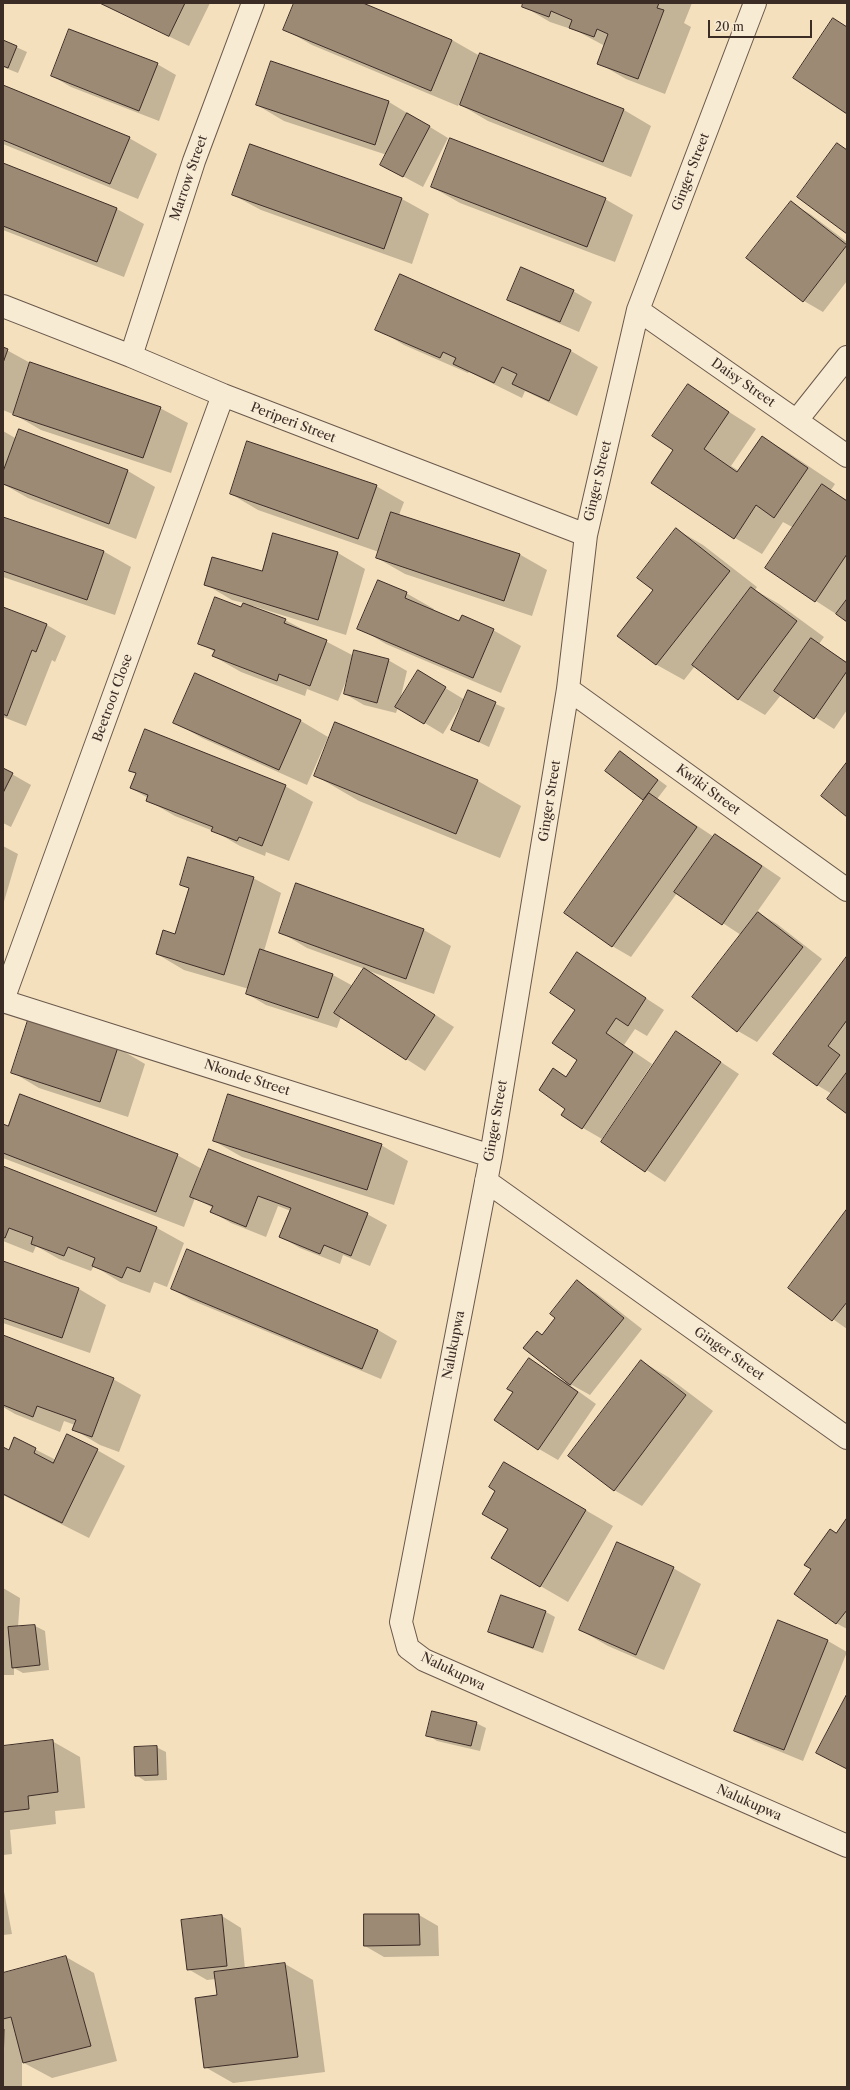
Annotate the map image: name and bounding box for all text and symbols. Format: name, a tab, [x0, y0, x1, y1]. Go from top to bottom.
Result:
scale bar	[710, 12, 814, 38]
text: 20 m	[715, 19, 744, 34]
street label: Ginger Street	[669, 131, 713, 213]
street label: Marrow Street	[167, 133, 211, 223]
street label: Daisy Street	[708, 355, 778, 411]
street label: Periperi Street	[248, 400, 338, 446]
street label: Ginger Street	[581, 439, 615, 523]
street label: Beetroot Close	[90, 652, 136, 744]
street label: Ginger Street	[536, 759, 564, 843]
street label: Kwiki Street	[673, 762, 743, 818]
street label: Nkonde Street	[202, 1057, 292, 1099]
street label: Ginger Street	[481, 1079, 511, 1163]
street label: Nalukupwa	[440, 1309, 468, 1381]
street label: Ginger Street	[691, 1324, 767, 1384]
street label: Nalukupwa	[418, 1650, 488, 1694]
street label: Nalukupwa	[714, 1782, 784, 1824]

